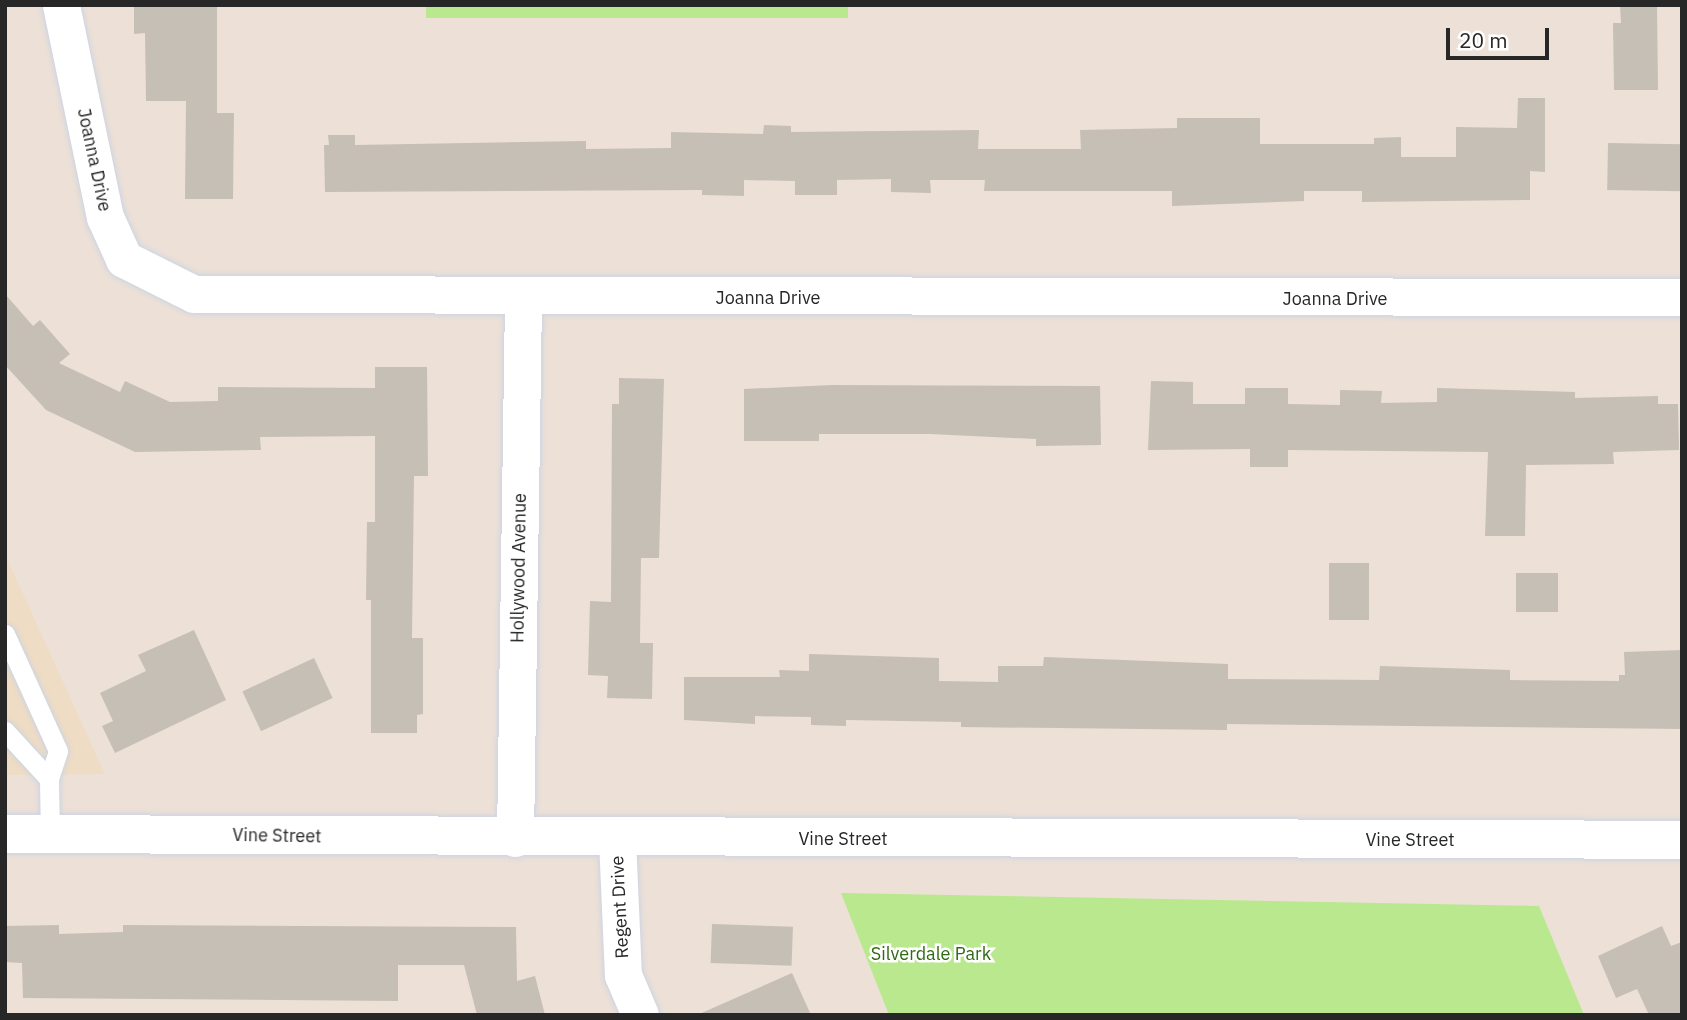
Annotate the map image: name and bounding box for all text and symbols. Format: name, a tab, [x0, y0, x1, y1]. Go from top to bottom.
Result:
scale bar	[1449, 14, 1552, 58]
text: 20 m	[1459, 26, 1508, 54]
street label: Joanna Drive	[73, 106, 115, 214]
street label: Joanna Drive	[716, 287, 820, 309]
street label: Joanna Drive	[1283, 288, 1387, 310]
street label: Hollywood Avenue	[507, 493, 531, 643]
street label: Vine Street	[232, 824, 322, 848]
street label: Vine Street	[798, 828, 888, 850]
street label: Vine Street	[1365, 829, 1455, 851]
street label: Regent Drive	[607, 855, 633, 959]
park label: Silverdale Park	[871, 943, 991, 965]

